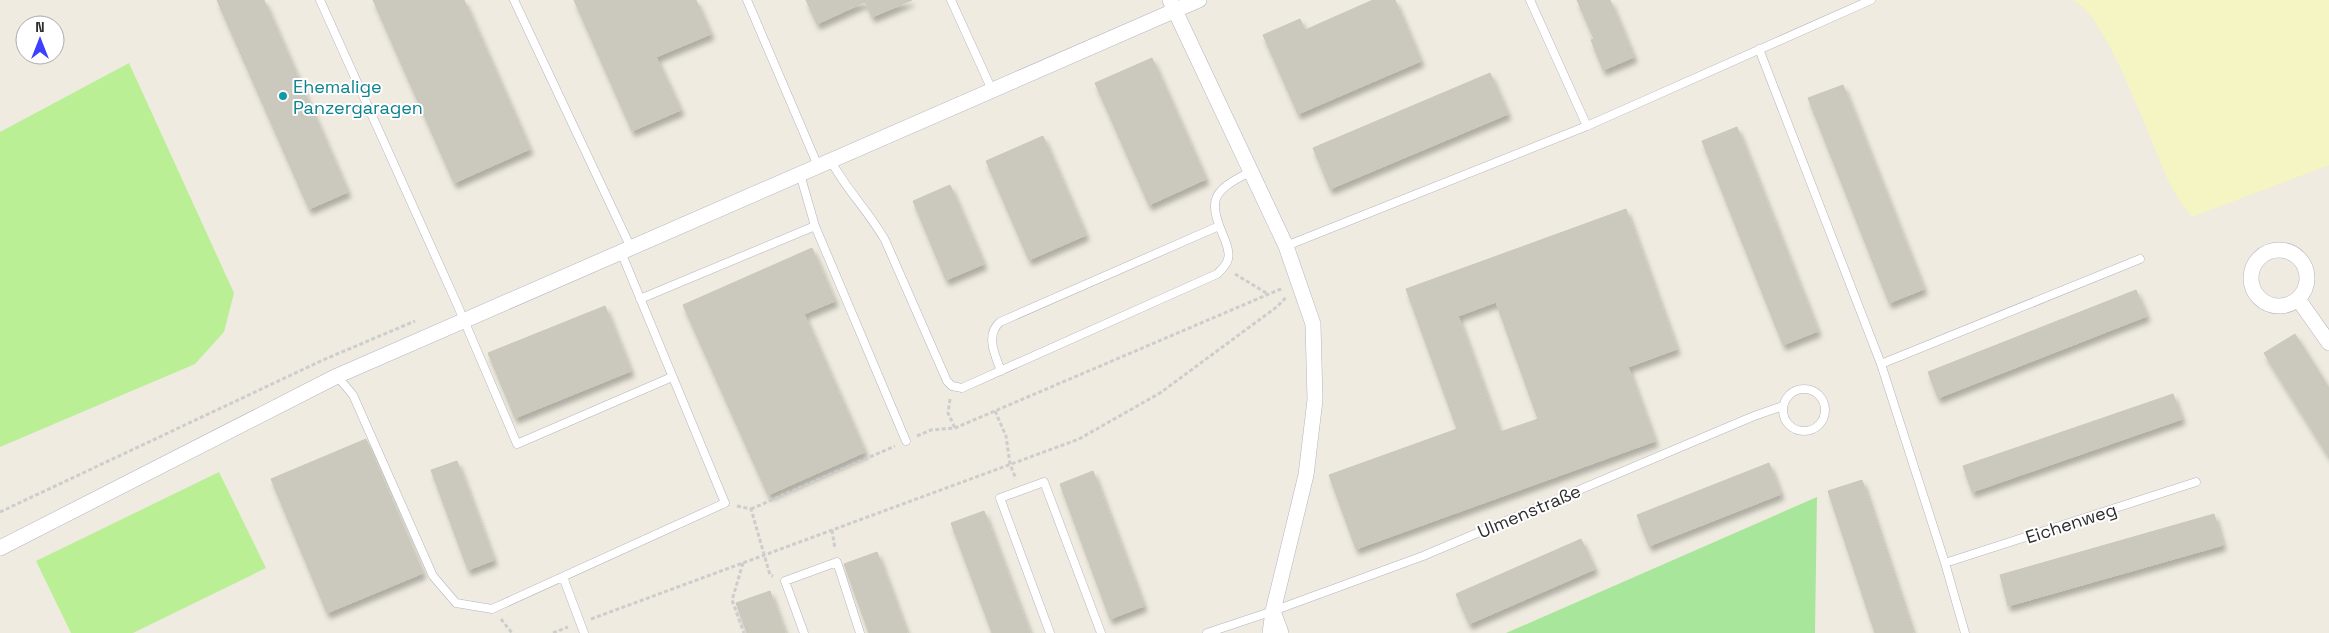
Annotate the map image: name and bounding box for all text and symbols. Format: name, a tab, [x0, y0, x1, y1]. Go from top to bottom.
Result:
north arrow	[15, 15, 65, 65]
text: N	[35, 18, 45, 36]
place label: Ehemalige Panzergaragen	[293, 75, 423, 119]
marker: Ehemalige Panzergaragen	[277, 90, 289, 102]
street label: Ulmenstraße	[1474, 479, 1584, 543]
street label: Eichenweg	[2023, 497, 2119, 549]

